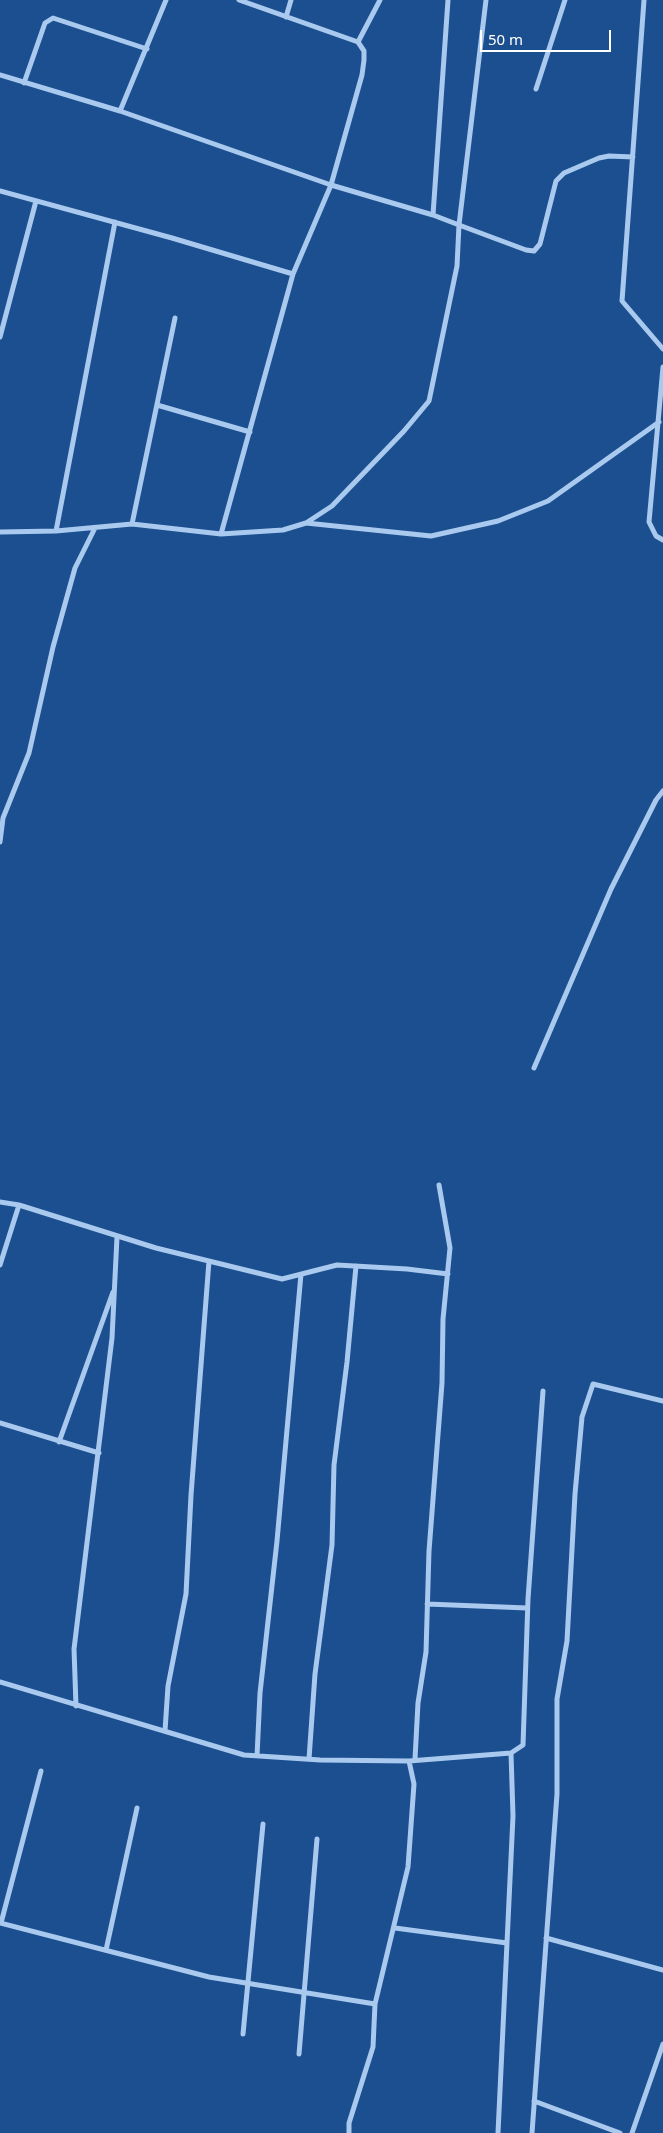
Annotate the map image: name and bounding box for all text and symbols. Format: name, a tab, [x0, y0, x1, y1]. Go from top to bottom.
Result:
scale bar	[483, 20, 614, 52]
text: 50 m	[488, 29, 523, 49]

